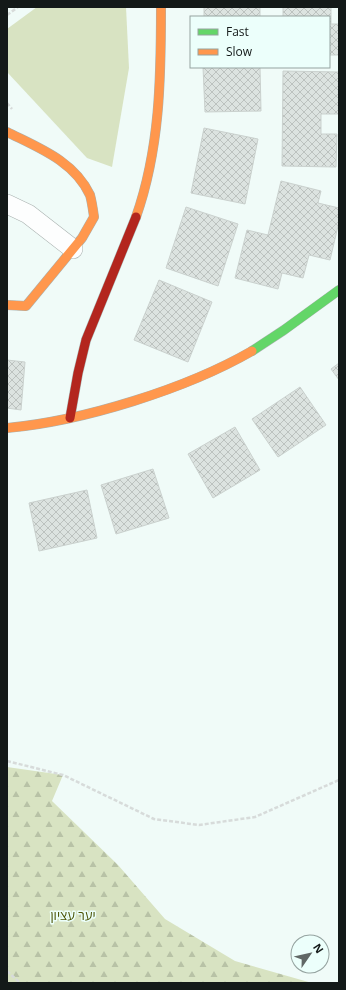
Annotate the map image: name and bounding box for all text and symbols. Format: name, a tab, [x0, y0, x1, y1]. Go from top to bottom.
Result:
legend	[190, 16, 330, 68]
text: Fast	[226, 23, 249, 40]
text: Slow	[226, 43, 253, 60]
park label: יער עציון	[50, 906, 96, 924]
north arrow	[290, 934, 330, 974]
text: N	[310, 940, 327, 956]

